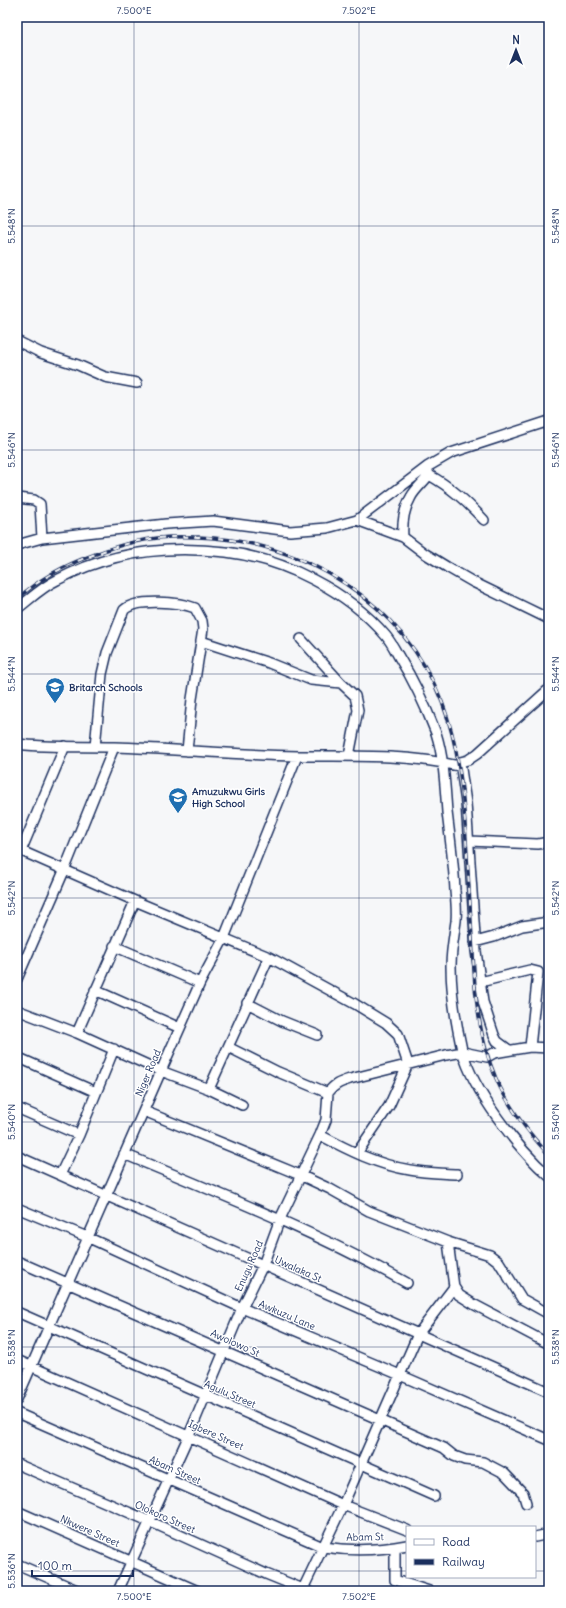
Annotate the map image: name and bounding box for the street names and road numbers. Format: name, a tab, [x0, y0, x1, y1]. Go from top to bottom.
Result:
street label: Niger Road	[132, 1047, 164, 1099]
street label: Enugu Road	[232, 1238, 266, 1294]
street label: Uwalaka St	[272, 1253, 324, 1285]
street label: Awkuzu Lane	[257, 1297, 317, 1333]
street label: Awolowo St	[208, 1326, 262, 1360]
street label: Agulu Street	[202, 1377, 258, 1411]
street label: Igbere Street	[186, 1417, 246, 1453]
street label: Abam Street	[147, 1453, 204, 1487]
street label: Olokoro Street	[133, 1498, 198, 1536]
street label: Nkwere Street	[58, 1512, 122, 1550]
street label: Abam St	[346, 1530, 385, 1544]

